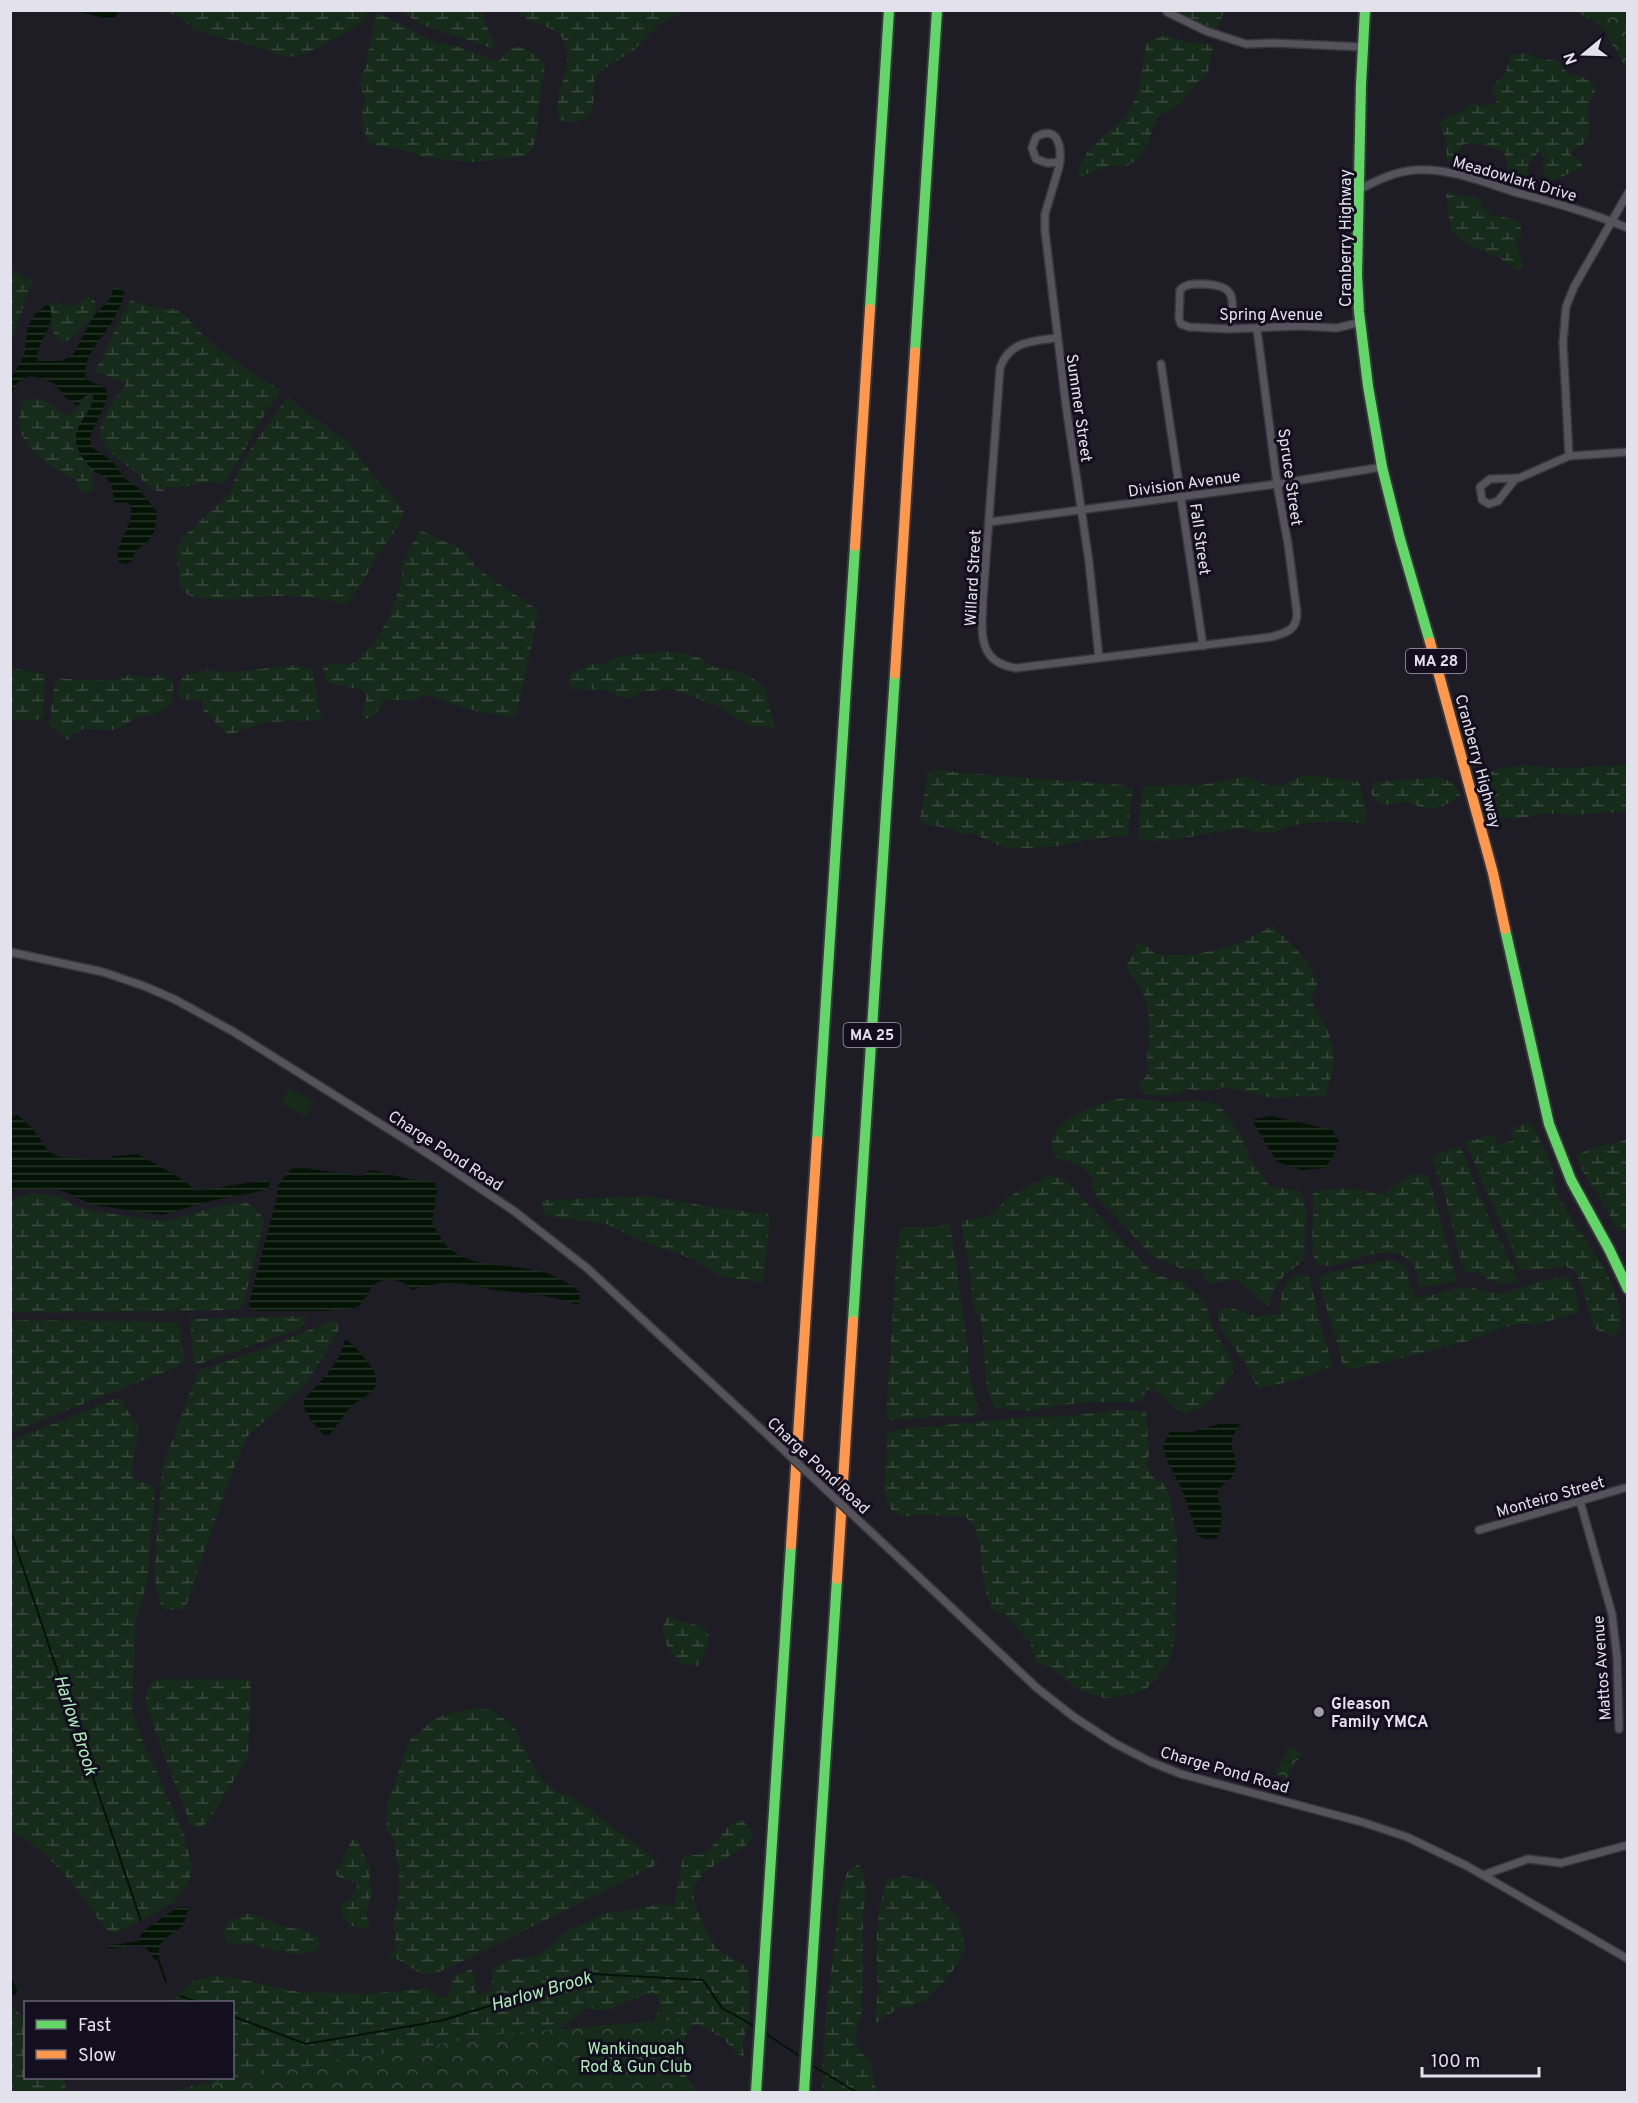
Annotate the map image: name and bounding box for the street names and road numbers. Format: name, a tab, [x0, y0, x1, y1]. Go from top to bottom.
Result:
street label: Meadowlark Drive	[1450, 153, 1579, 207]
street label: Cranberry Highway	[1337, 169, 1357, 307]
street label: Spring Avenue	[1219, 306, 1323, 326]
street label: Summer Street	[1061, 353, 1096, 464]
street label: Spruce Street	[1272, 427, 1306, 527]
street label: Division Avenue	[1127, 467, 1242, 503]
street label: Fall Street	[1184, 502, 1214, 576]
street label: Willard Street	[961, 529, 987, 627]
road number: MA 28	[1406, 649, 1466, 673]
street label: Cranberry Highway	[1450, 692, 1505, 831]
road number: MA 25	[844, 1023, 900, 1047]
street label: Charge Pond Road	[384, 1107, 506, 1196]
street label: Charge Pond Road	[762, 1414, 873, 1519]
street label: Monteiro Street	[1494, 1473, 1607, 1523]
street label: Mattos Avenue	[1589, 1615, 1617, 1721]
street label: Charge Pond Road	[1158, 1743, 1291, 1799]

